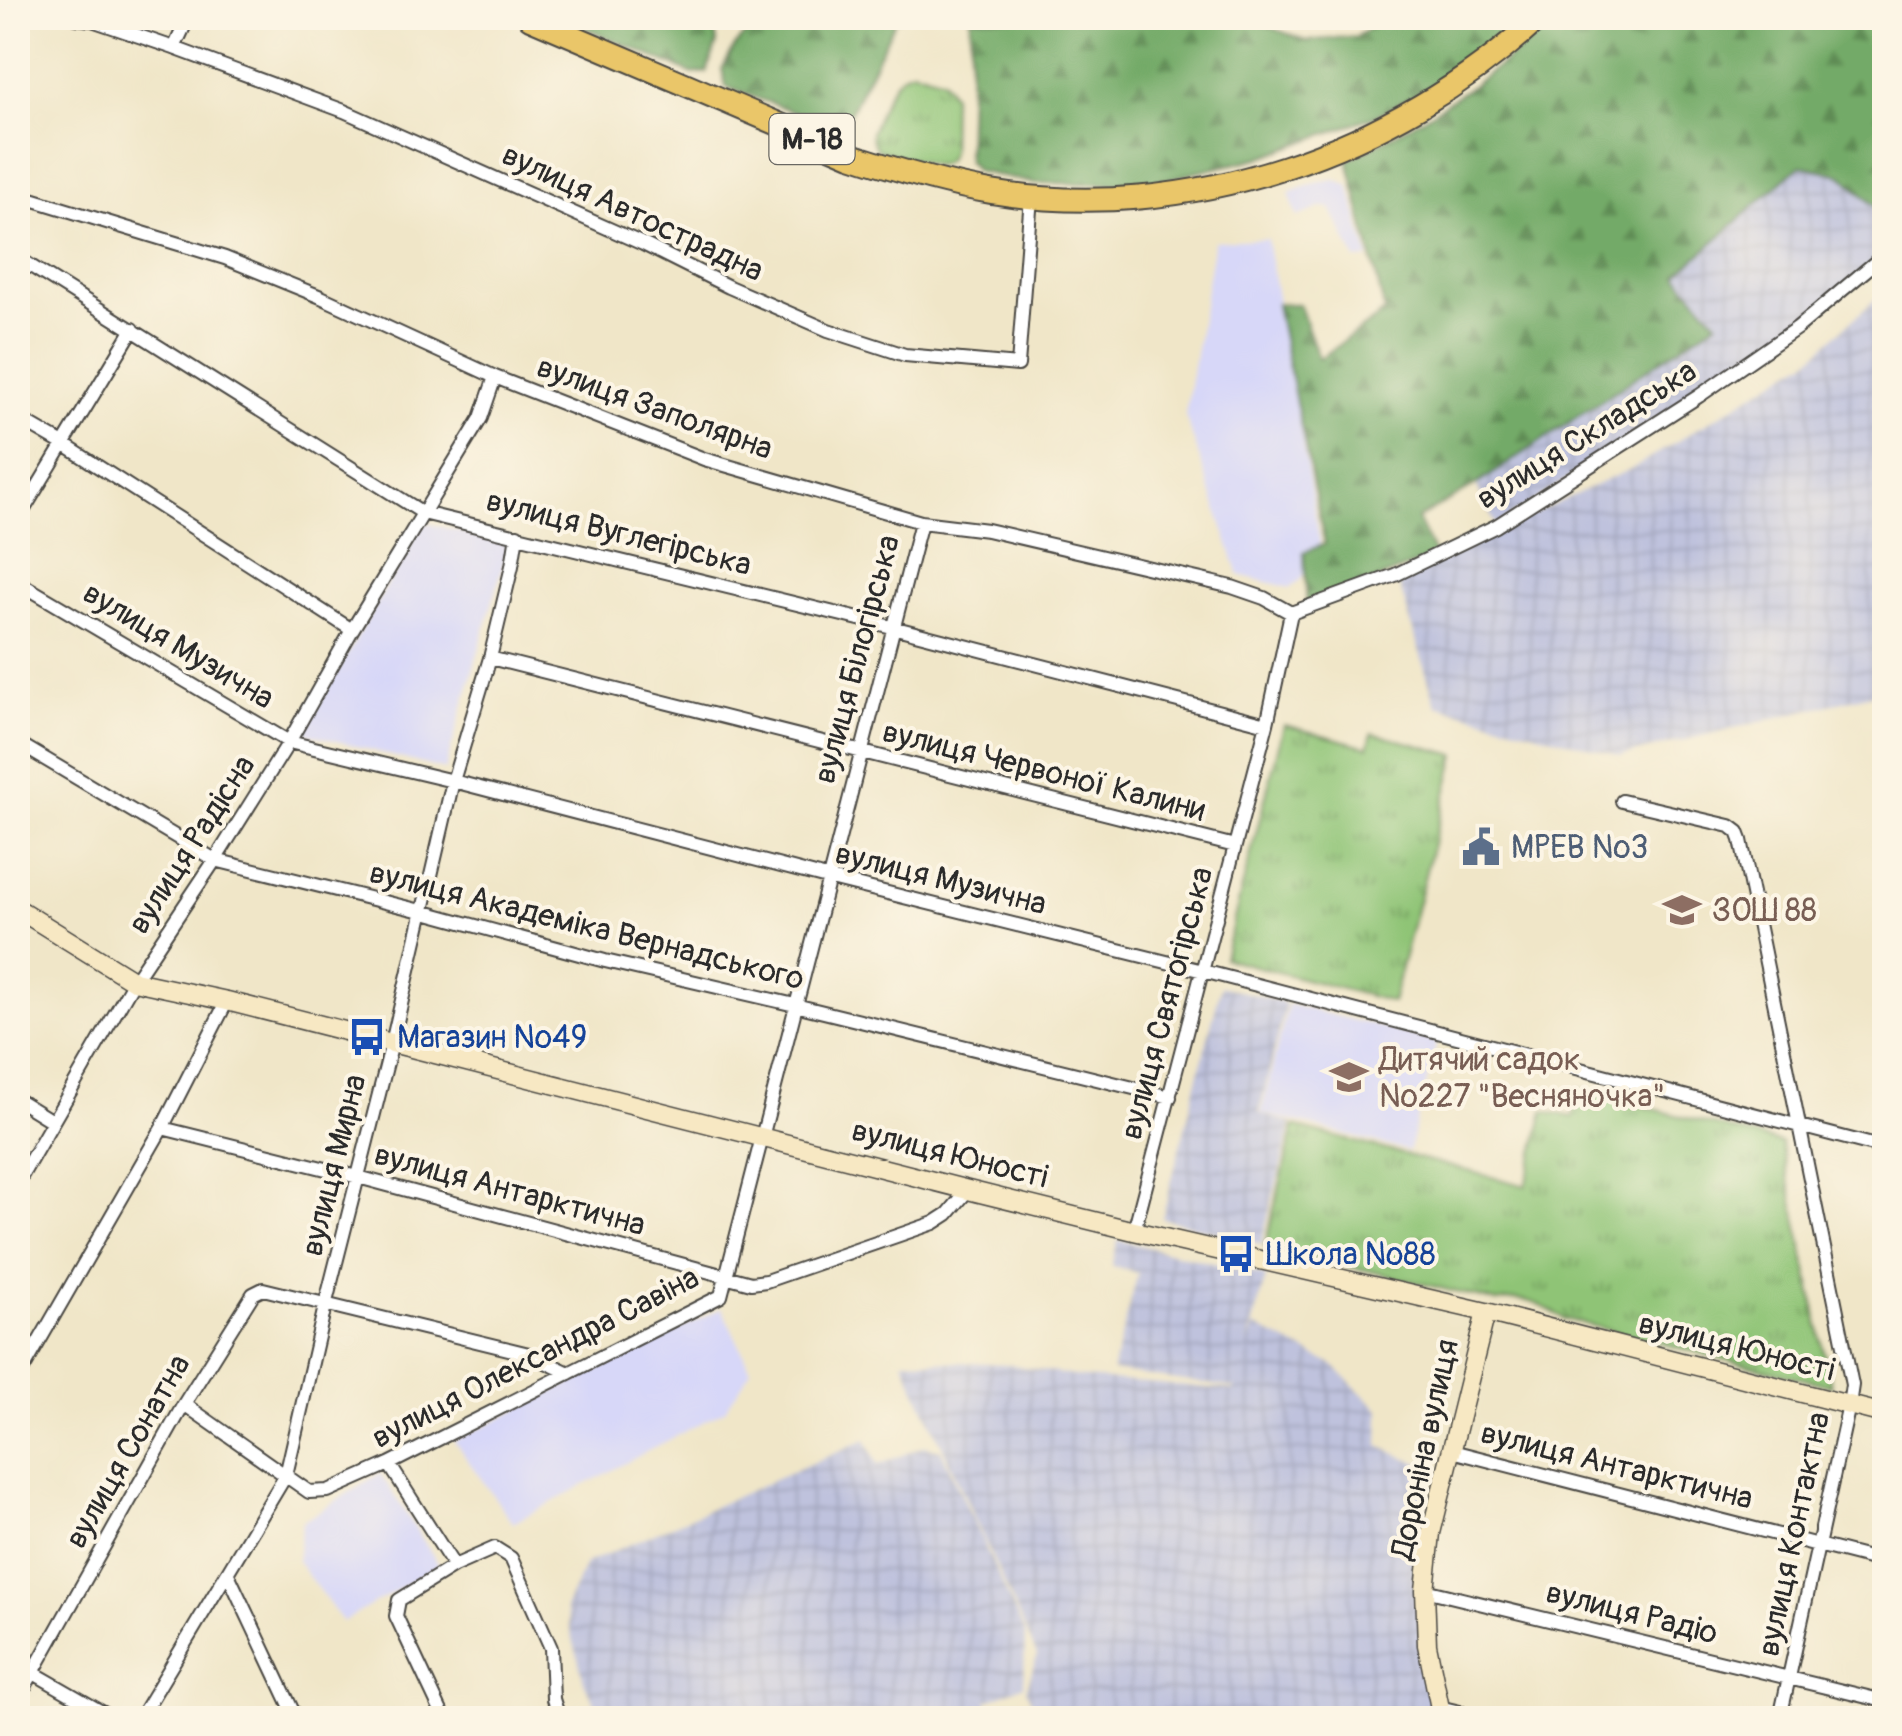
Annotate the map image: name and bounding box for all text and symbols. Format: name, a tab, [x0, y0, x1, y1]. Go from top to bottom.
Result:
road number: М-18	[770, 114, 854, 164]
street label: вулиця Автострадна	[495, 135, 770, 291]
street label: вулиця Заполярна	[531, 347, 778, 469]
street label: вулиця Складська	[1469, 351, 1704, 519]
street label: вулиця Вуглегірська	[482, 481, 756, 585]
street label: вулиця Білогірська	[805, 531, 909, 788]
street label: вулиця Музична	[76, 573, 281, 719]
street label: вулиця Червоної Калини	[878, 712, 1209, 830]
street label: вулиця Радісна	[119, 748, 265, 942]
public building icon: МРЕВ №3	[1460, 826, 1502, 868]
place label: МРЕВ №3	[1511, 828, 1648, 868]
street label: вулиця Музична	[831, 833, 1050, 924]
street label: вулиця Академіка Вернадського	[365, 853, 808, 999]
street label: вулиця Святогірська	[1111, 863, 1223, 1144]
school or university icon: ЗОШ 88	[1661, 889, 1703, 931]
place label: ЗОШ 88	[1712, 891, 1817, 931]
bus stop icon: Магазин №49	[346, 1016, 388, 1058]
place label: Магазин №49	[397, 1018, 587, 1058]
place label: Дитячий садок №227 "Весняночка"	[1378, 1040, 1665, 1117]
school or university icon: Дитячий садок №227 "Весняночка"	[1328, 1056, 1370, 1098]
street label: вулиця Мирна	[292, 1070, 376, 1260]
street label: вулиця Юності	[848, 1110, 1052, 1198]
street label: вулиця Антарктична	[370, 1135, 650, 1245]
bus stop icon: Школа №88	[1215, 1233, 1257, 1275]
place label: Школа №88	[1266, 1235, 1436, 1275]
street label: вулиця Олександра Савіна	[365, 1258, 706, 1458]
street label: вулиця Юності	[1635, 1303, 1839, 1391]
street label: Дороніна вулиця	[1382, 1336, 1468, 1564]
street label: вулиця Сонатна	[56, 1347, 199, 1556]
street label: вулиця Контактна	[1749, 1409, 1839, 1660]
street label: вулиця Антарктична	[1477, 1413, 1757, 1519]
street label: вулиця Радіо	[1542, 1572, 1722, 1654]

